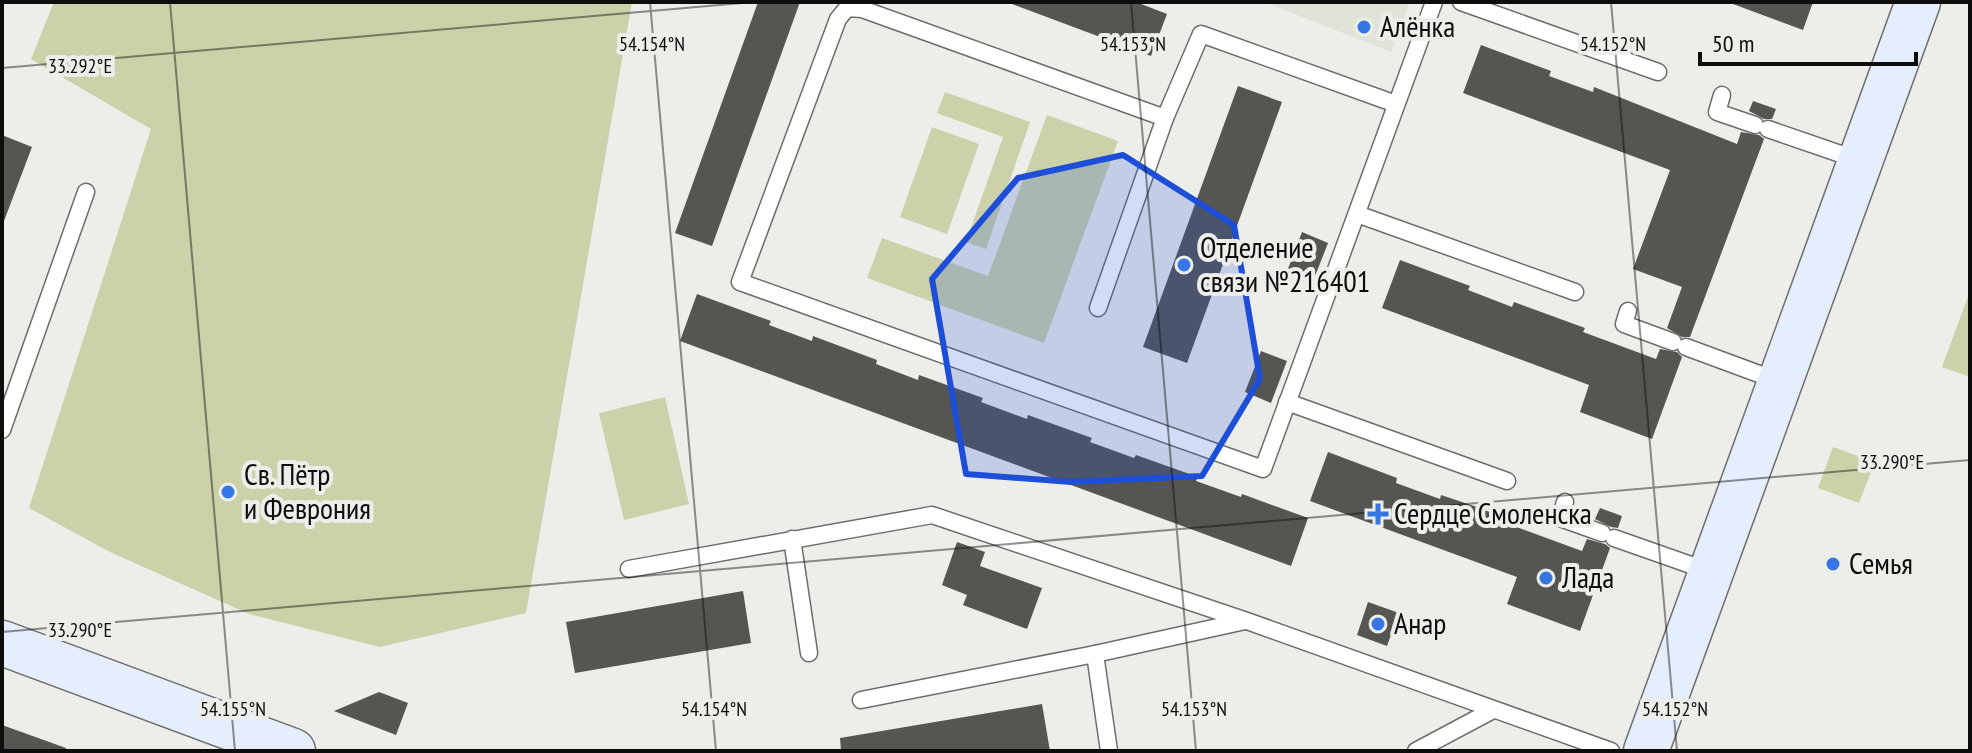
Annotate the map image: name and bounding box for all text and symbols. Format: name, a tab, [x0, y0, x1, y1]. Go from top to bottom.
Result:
place label: Алёнка	[1380, 6, 1455, 45]
scale bar	[1700, 16, 1916, 66]
marker: Алёнка	[1355, 18, 1373, 36]
text: 50 m	[1712, 28, 1754, 59]
text: 54.154°N	[619, 31, 685, 57]
text: 54.153°N	[1100, 31, 1166, 57]
text: 54.152°N	[1580, 31, 1646, 57]
text: 33.292°E	[48, 53, 112, 79]
place label: Отделение связи №216401	[1200, 227, 1370, 300]
marker: Отделение связи №216401	[1175, 256, 1193, 274]
text: 33.290°E	[1860, 449, 1924, 475]
place label: Св. Пётр и Феврония	[244, 454, 371, 527]
marker: Св. Пётр и Феврония	[219, 483, 237, 501]
place label: Сердце Смоленска	[1394, 493, 1592, 532]
marker: Сердце Смоленска	[1369, 505, 1387, 523]
place label: Семья	[1849, 543, 1913, 582]
marker: Семья	[1824, 555, 1842, 573]
place label: Лада	[1561, 557, 1614, 596]
marker: Лада	[1537, 569, 1555, 587]
place label: Анар	[1394, 603, 1446, 642]
marker: Анар	[1369, 615, 1387, 633]
text: 33.290°E	[48, 617, 112, 643]
text: 54.155°N	[200, 696, 266, 722]
text: 54.154°N	[681, 696, 747, 722]
text: 54.153°N	[1161, 696, 1227, 722]
text: 54.152°N	[1642, 696, 1708, 722]

